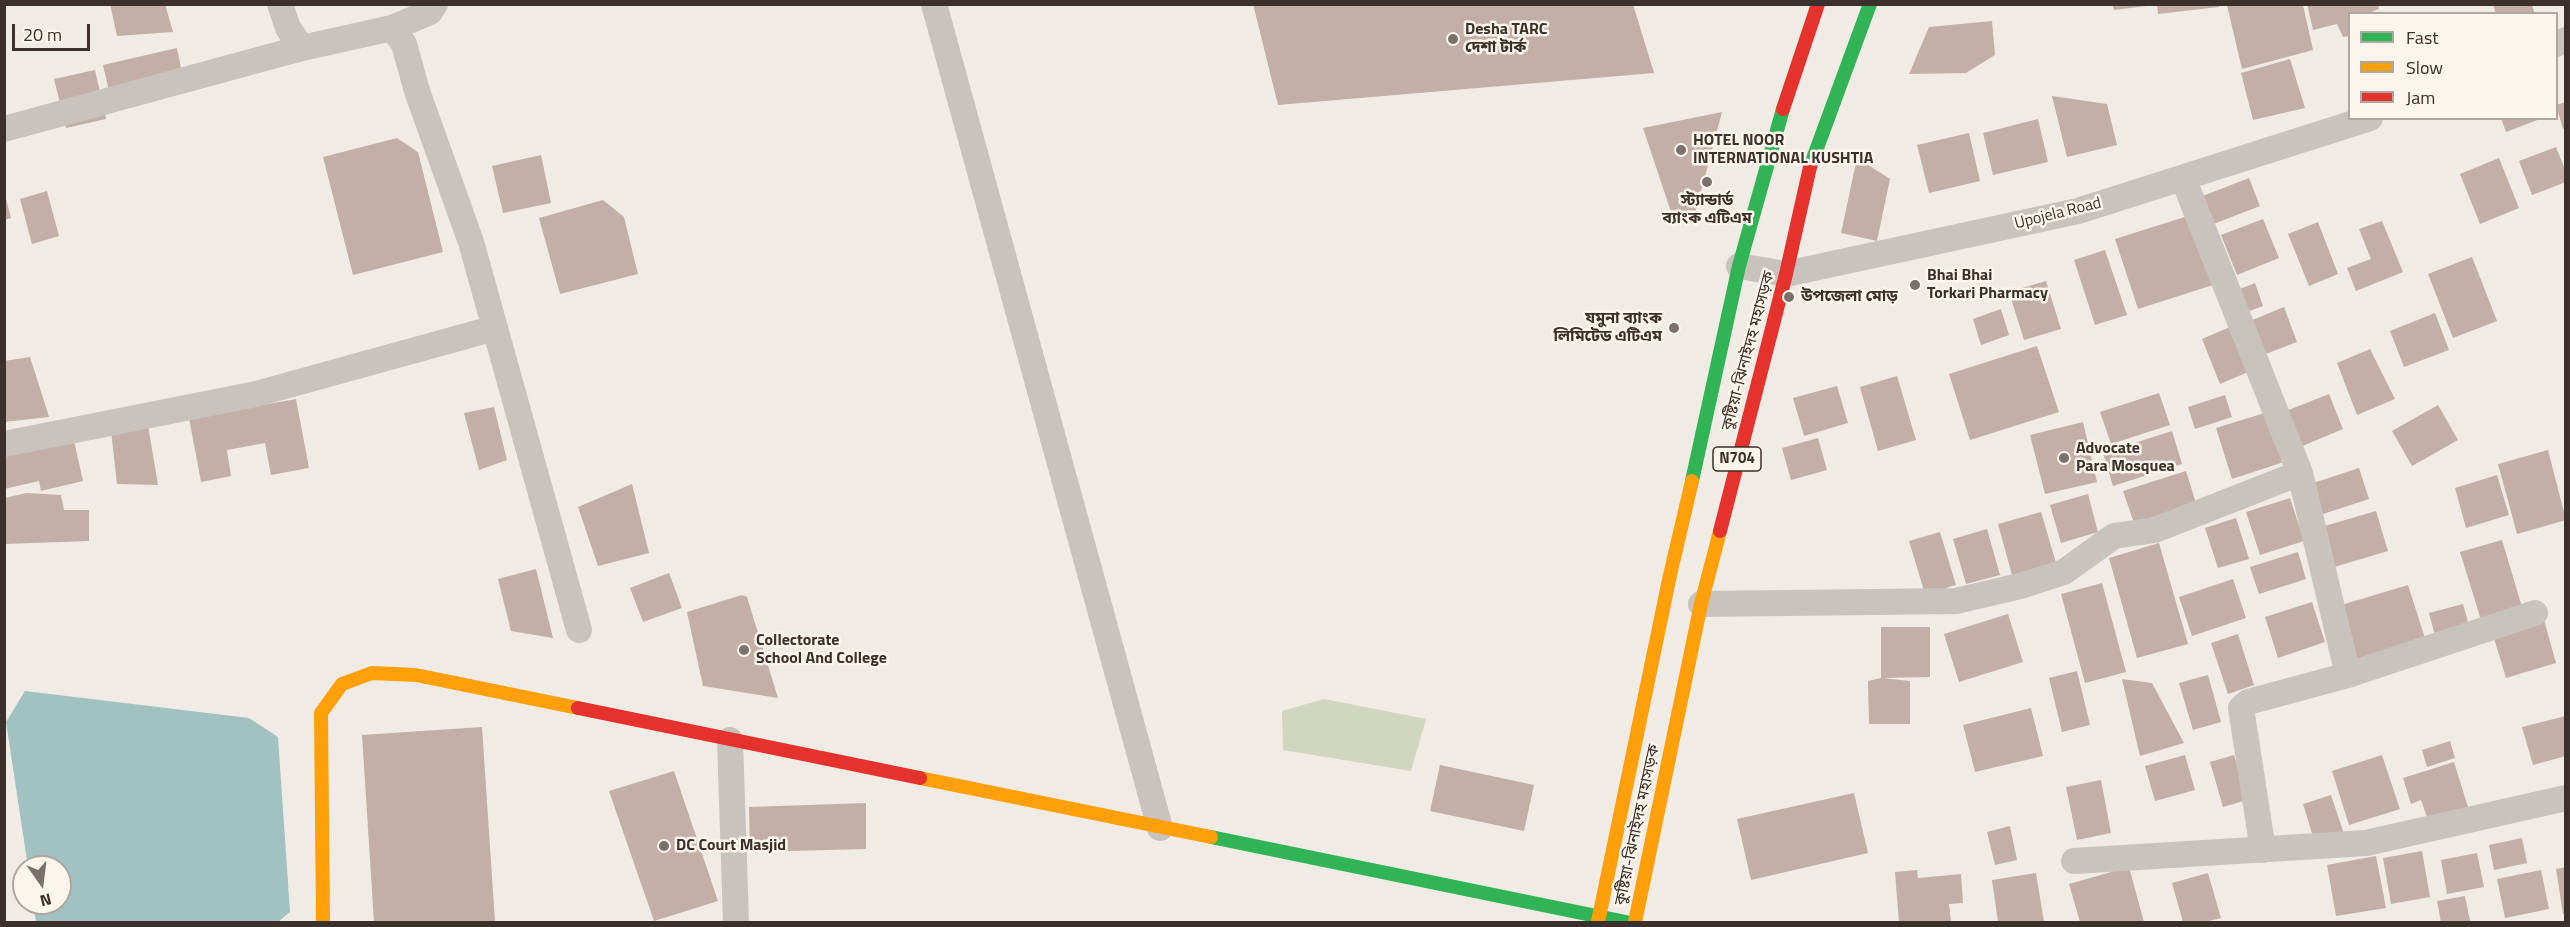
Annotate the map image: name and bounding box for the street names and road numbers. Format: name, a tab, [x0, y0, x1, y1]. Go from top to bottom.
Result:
street label: Upojela Road	[2013, 194, 2103, 234]
street label: কুষ্টিয়া-ঝিনাইদহ মহাসড়ক	[1718, 269, 1780, 433]
road number: N704	[1713, 447, 1761, 471]
street label: কুষ্টিয়া-ঝিনাইদহ মহাসড়ক	[1612, 743, 1664, 907]

